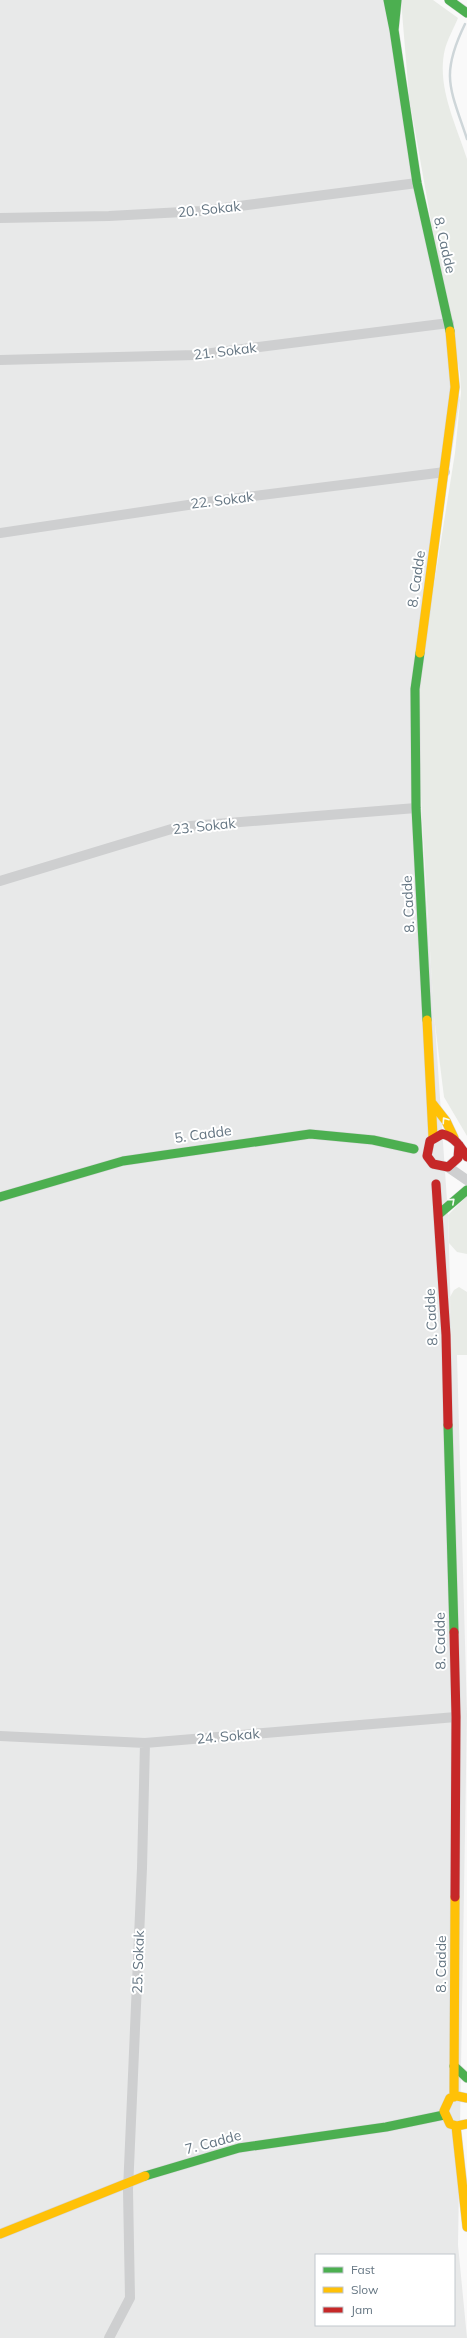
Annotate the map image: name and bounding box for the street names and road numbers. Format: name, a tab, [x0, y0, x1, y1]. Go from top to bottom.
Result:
street label: 20. Sokak	[177, 197, 242, 221]
street label: 8. Cadde	[430, 215, 460, 275]
street label: 21. Sokak	[193, 338, 258, 364]
street label: 22. Sokak	[190, 487, 255, 513]
street label: 8. Cadde	[403, 549, 429, 609]
street label: 23. Sokak	[172, 814, 237, 838]
street label: 8. Cadde	[398, 875, 418, 933]
street label: 5. Cadde	[173, 1121, 233, 1147]
street label: 8. Cadde	[421, 1288, 441, 1346]
street label: 8. Cadde	[431, 1612, 449, 1670]
street label: 24. Sokak	[196, 1724, 261, 1748]
street label: 25. Sokak	[128, 1929, 148, 1994]
street label: 8. Cadde	[432, 1935, 450, 1993]
street label: 7. Cadde	[183, 2126, 243, 2158]

